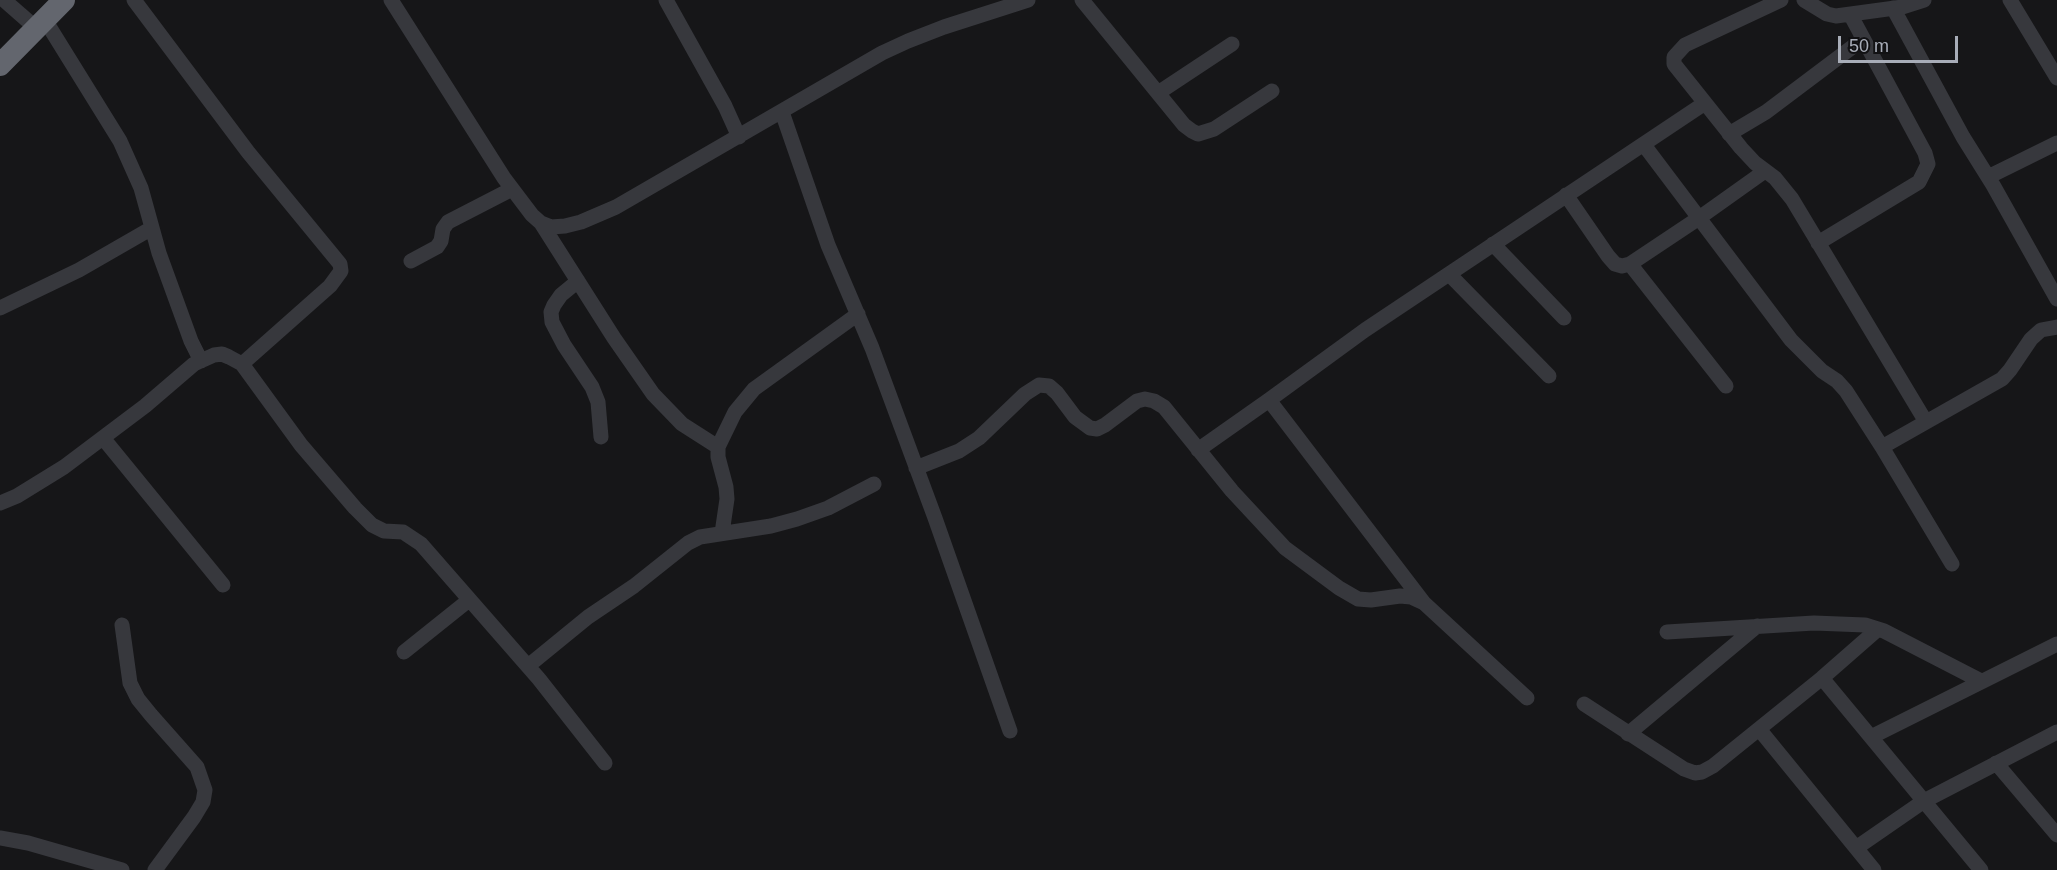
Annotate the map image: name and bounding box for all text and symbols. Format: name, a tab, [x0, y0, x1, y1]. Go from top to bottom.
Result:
scale bar	[1841, 24, 1961, 62]
text: 50 m	[1849, 36, 1889, 56]

